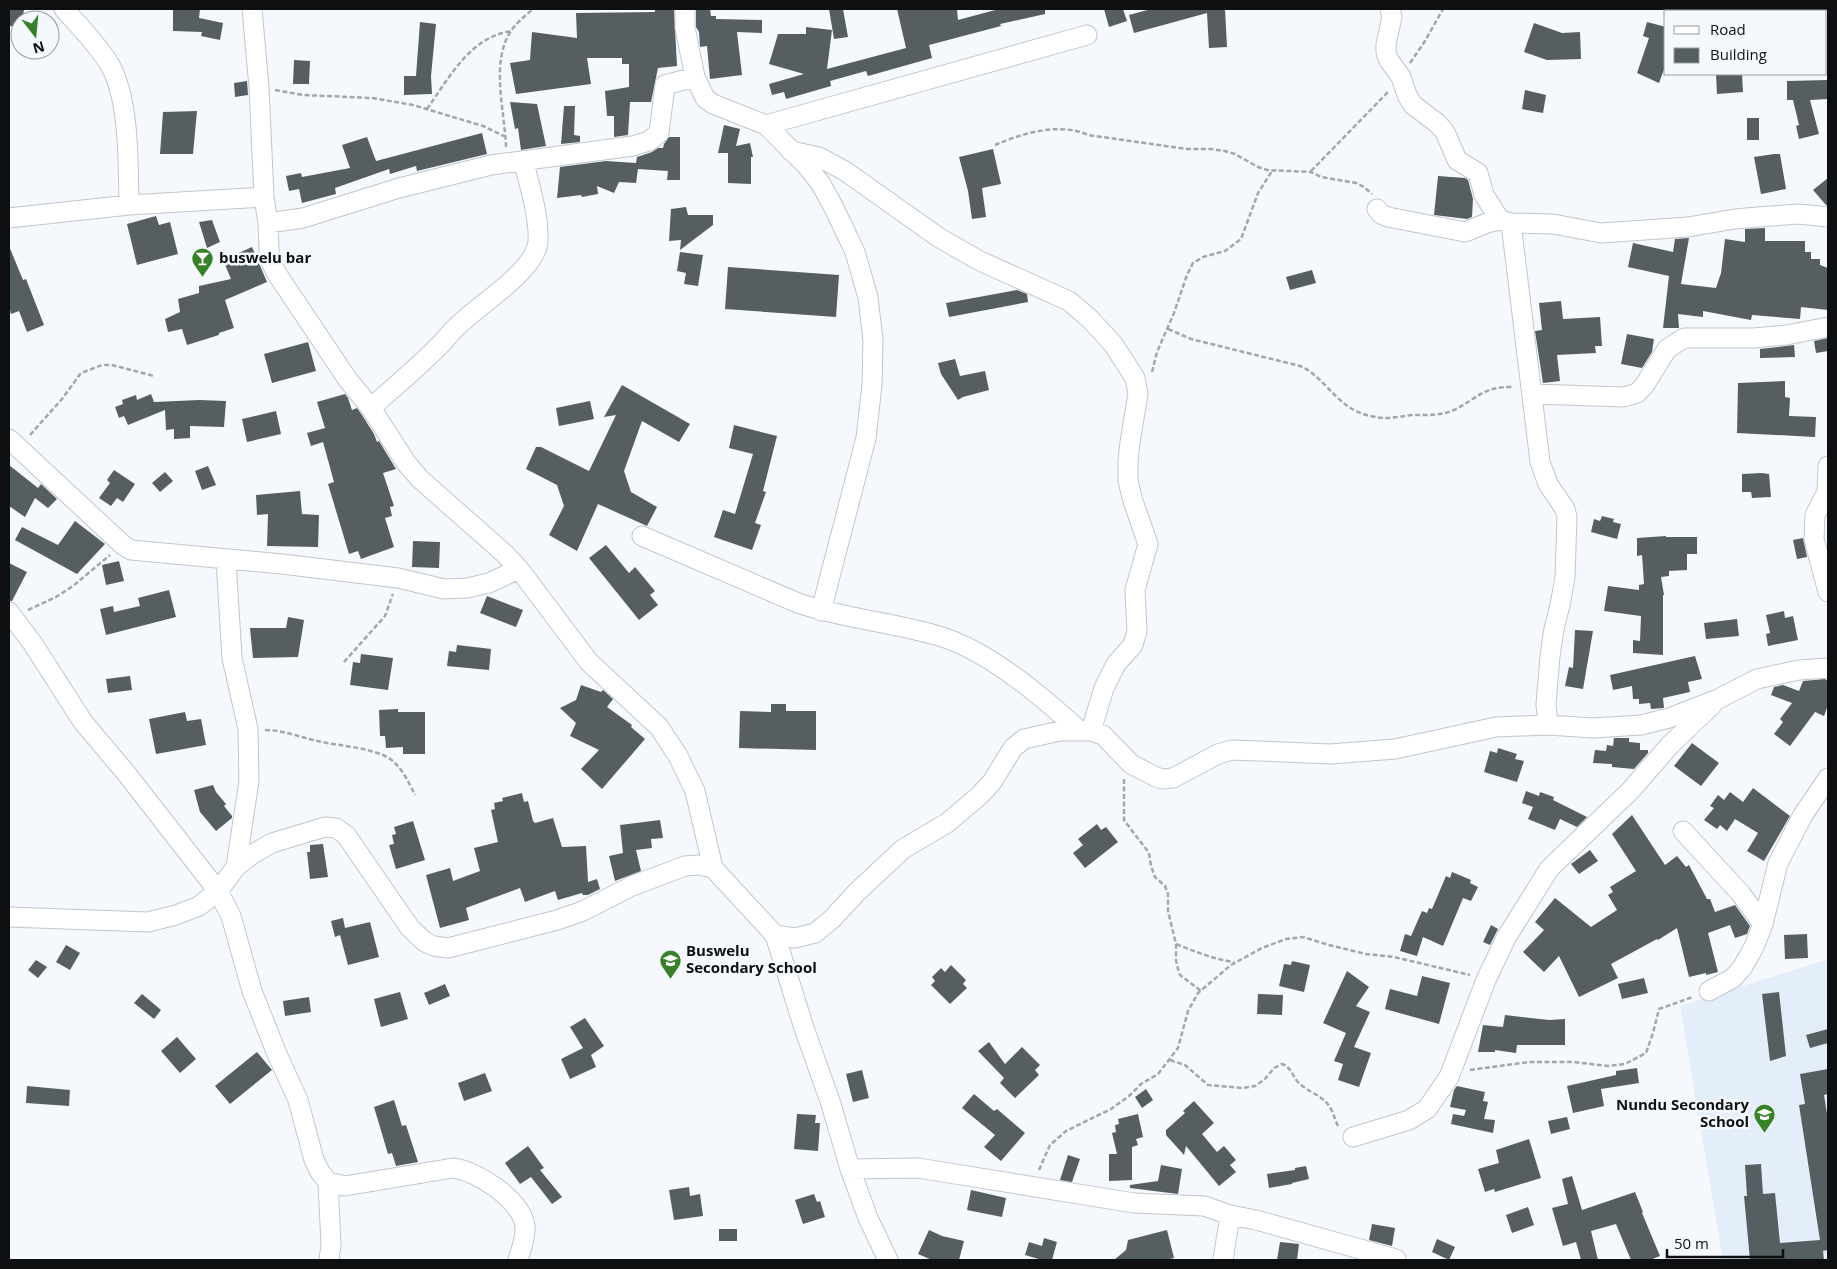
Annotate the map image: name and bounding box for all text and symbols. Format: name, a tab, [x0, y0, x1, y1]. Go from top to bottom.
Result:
north arrow	[10, 10, 60, 60]
legend	[1664, 10, 1827, 75]
text: Road	[1710, 19, 1746, 39]
text: N	[31, 37, 47, 59]
text: Building	[1710, 44, 1767, 64]
bar icon: buswelu bar	[191, 246, 215, 277]
place label: buswelu bar	[219, 247, 311, 267]
place label: Buswelu Secondary School	[686, 940, 817, 977]
school or university icon: Buswelu Secondary School	[658, 948, 682, 979]
place label: Nundu Secondary School	[1616, 1094, 1749, 1131]
school or university icon: Nundu Secondary School	[1753, 1102, 1777, 1133]
scale bar	[1667, 1226, 1783, 1258]
text: 50 m	[1674, 1233, 1709, 1253]

